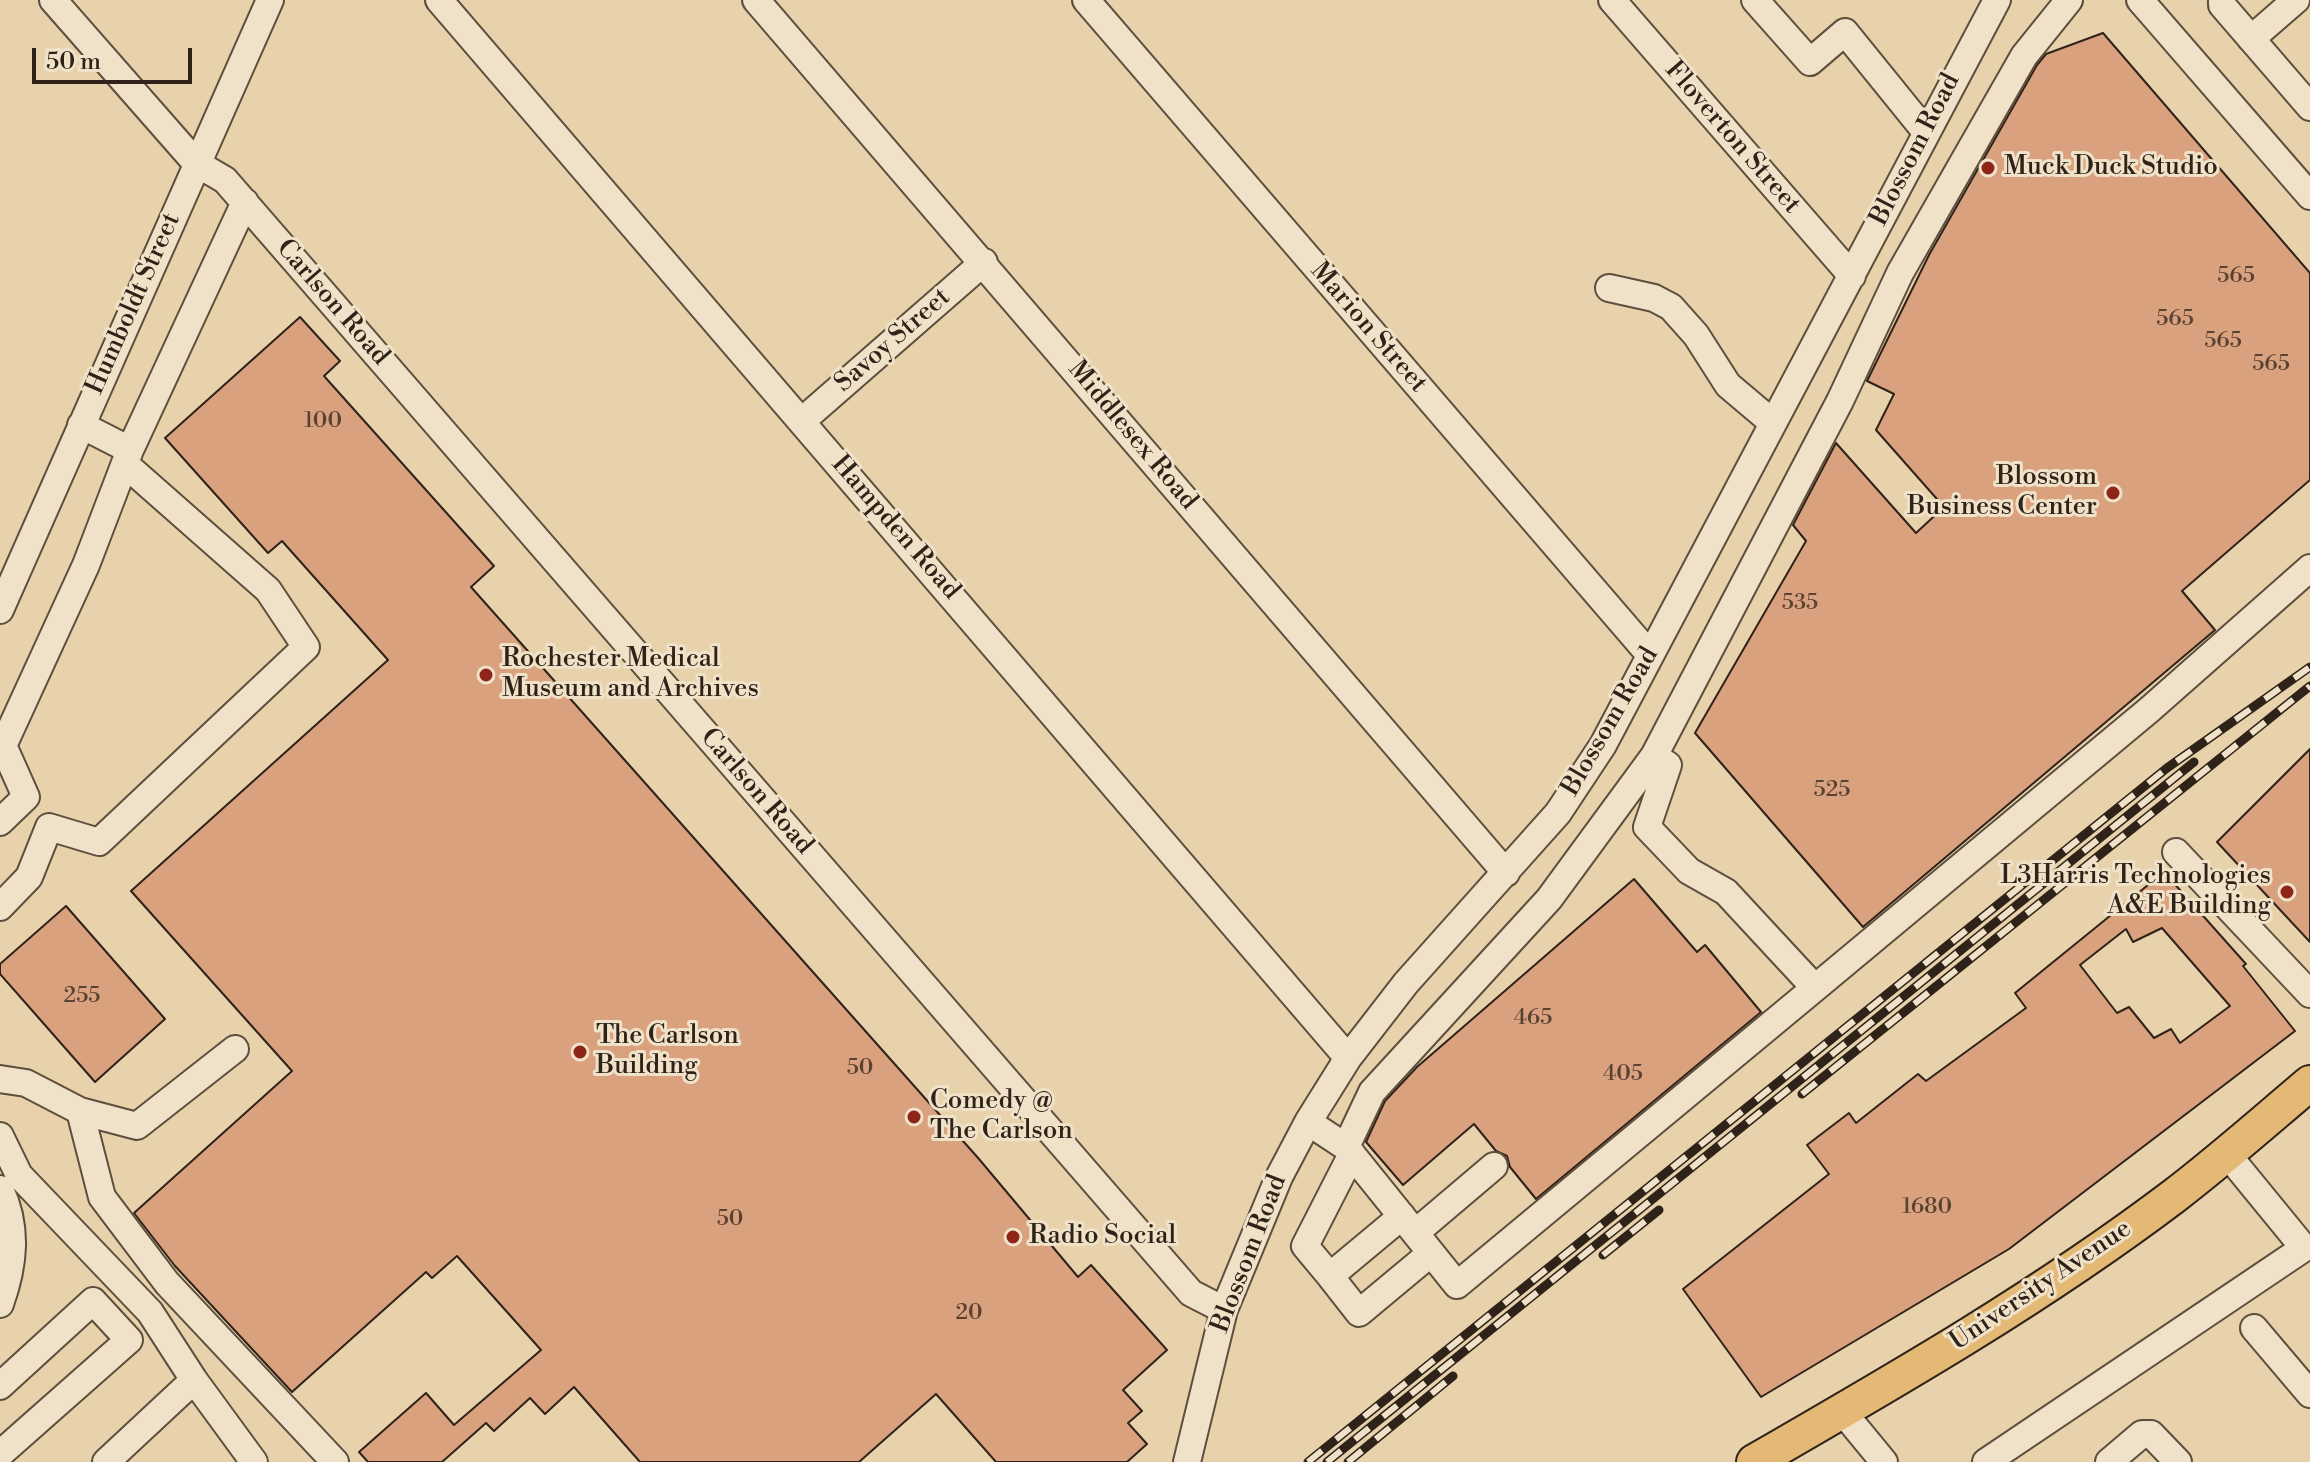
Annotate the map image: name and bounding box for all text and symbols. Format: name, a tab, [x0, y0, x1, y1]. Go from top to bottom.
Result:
scale bar	[36, 32, 196, 82]
text: 50 m	[46, 47, 101, 77]
street label: Floverton Street	[1657, 56, 1807, 220]
street label: Blossom Road	[1864, 69, 1968, 231]
place label: Muck Duck Studio	[2004, 152, 2218, 184]
marker: Muck Duck Studio	[1979, 159, 1997, 177]
street label: Humboldt Street	[80, 208, 188, 400]
street label: Carlson Road	[269, 234, 395, 372]
street label: Marion Street	[1303, 256, 1433, 400]
house number: 565	[2217, 264, 2255, 290]
street label: Savoy Street	[829, 282, 957, 400]
house number: 565	[2156, 307, 2194, 333]
house number: 565	[2204, 329, 2242, 355]
house number: 565	[2252, 352, 2290, 378]
street label: Middlesex Road	[1061, 355, 1203, 517]
house number: 100	[304, 409, 342, 435]
street label: Hampden Road	[824, 450, 966, 606]
place label: Blossom Business Center	[1907, 462, 2097, 524]
marker: Blossom Business Center	[2104, 484, 2122, 502]
house number: 535	[1782, 591, 1818, 617]
street label: Blossom Road	[1556, 642, 1666, 802]
place label: Rochester Medical Museum and Archives	[502, 644, 759, 706]
marker: Rochester Medical Museum and Archives	[477, 666, 495, 684]
street label: Carlson Road	[693, 723, 819, 861]
house number: 525	[1814, 778, 1850, 804]
place label: L3Harris Technologies A&E Building	[2000, 861, 2271, 922]
marker: L3Harris Technologies A&E Building	[2278, 883, 2296, 901]
house number: 255	[64, 984, 100, 1010]
house number: 465	[1514, 1006, 1552, 1032]
place label: The Carlson Building	[596, 1021, 739, 1082]
marker: The Carlson Building	[571, 1043, 589, 1061]
house number: 50	[847, 1056, 873, 1082]
house number: 405	[1603, 1062, 1643, 1088]
place label: Comedy @ The Carlson	[930, 1086, 1073, 1148]
marker: Comedy @ The Carlson	[905, 1108, 923, 1126]
street label: Blossom Road	[1206, 1171, 1294, 1337]
house number: 1680	[1902, 1195, 1952, 1221]
house number: 50	[717, 1207, 743, 1233]
street label: University Avenue	[1944, 1214, 2138, 1358]
place label: Radio Social	[1029, 1221, 1176, 1253]
marker: Radio Social	[1004, 1228, 1022, 1246]
house number: 20	[955, 1301, 983, 1327]

